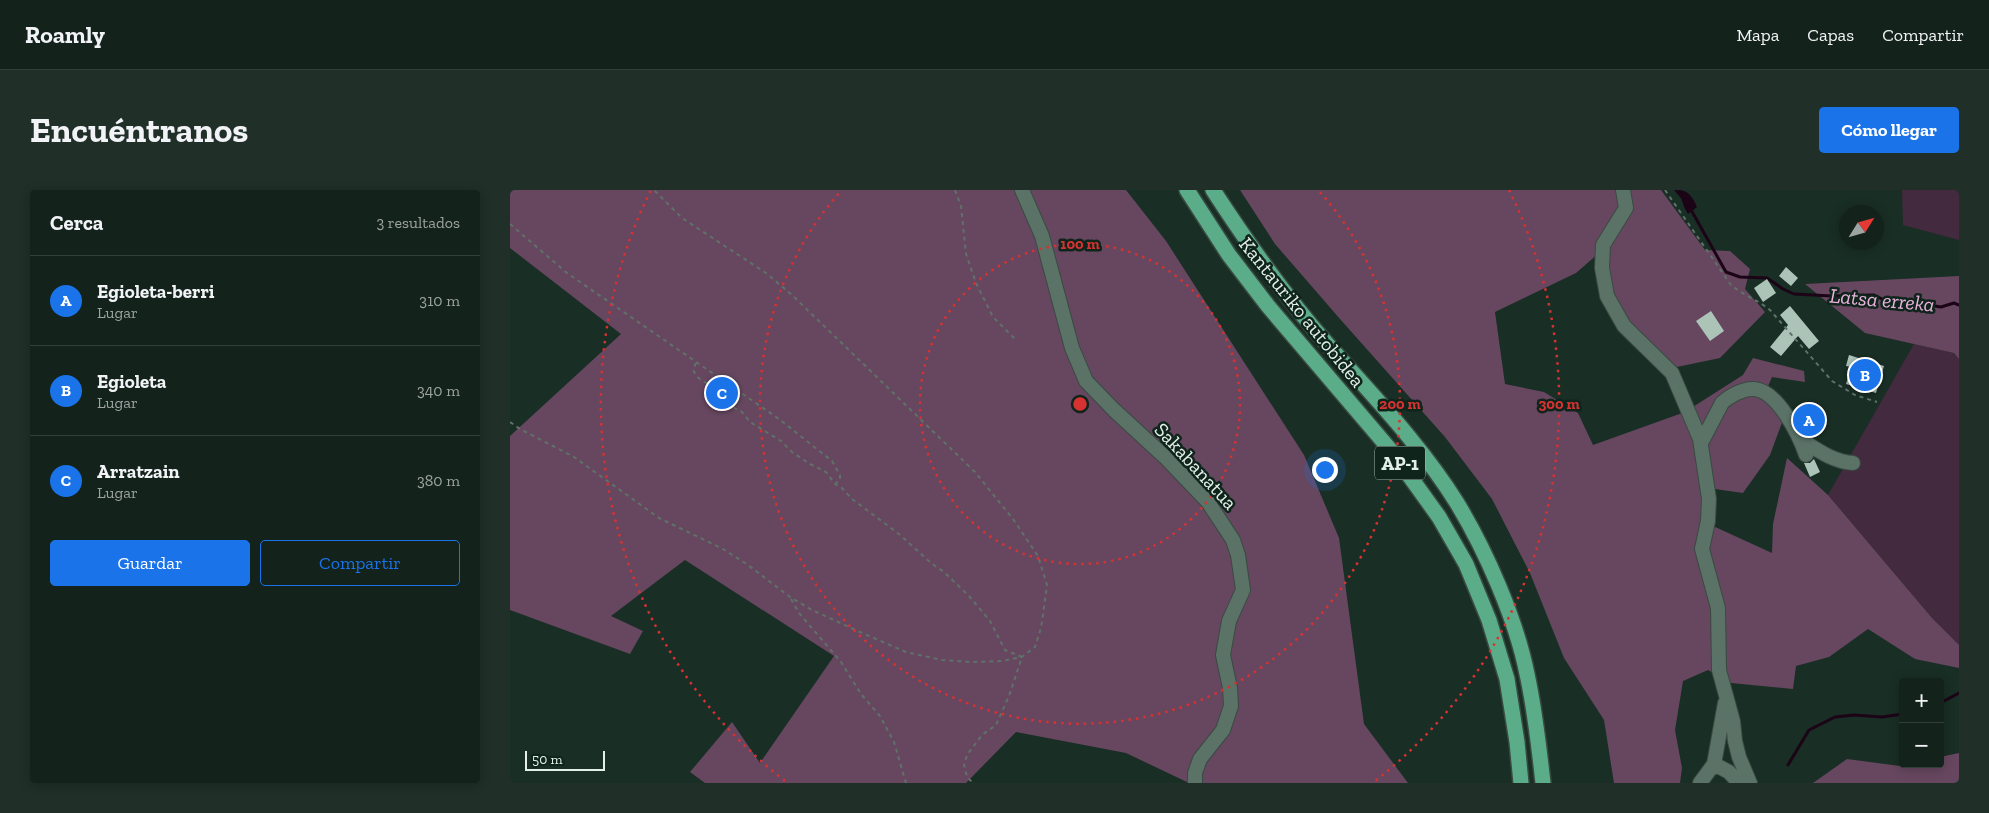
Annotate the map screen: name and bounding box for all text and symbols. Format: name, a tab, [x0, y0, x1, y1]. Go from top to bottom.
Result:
text: Roamly	[25, 20, 105, 49]
text: Mapa	[1736, 24, 1779, 46]
text: Capas	[1807, 24, 1854, 46]
text: Compartir	[1882, 24, 1964, 46]
button: Cómo llegar	[1819, 107, 1959, 153]
text: Encuéntranos	[30, 109, 248, 151]
north arrow	[1839, 205, 1884, 250]
text: Cerca	[50, 210, 103, 235]
text: 3 resultados	[376, 213, 460, 232]
street label: Kantauriko autobidea	[1234, 232, 1370, 392]
text: 100 m	[1060, 235, 1100, 253]
text: Egioleta-berri	[97, 280, 214, 303]
water label: Latsa erreka	[1829, 282, 1936, 317]
text: A	[61, 291, 72, 310]
text: 310 m	[419, 291, 460, 310]
text: Lugar	[97, 303, 138, 322]
pin: B	[1849, 356, 1881, 394]
text: Egioleta	[97, 370, 166, 393]
pin: C	[706, 374, 738, 412]
text: B	[61, 381, 71, 400]
text: 340 m	[417, 381, 460, 400]
text: Lugar	[97, 393, 138, 412]
centre of rings	[1071, 395, 1089, 413]
text: 200 m	[1379, 395, 1421, 413]
text: 300 m	[1538, 395, 1580, 413]
pin: A	[1793, 401, 1825, 439]
street label: Sakabanatua	[1150, 418, 1243, 515]
road number: AP-1	[1375, 446, 1425, 480]
your location	[1312, 457, 1338, 483]
text: Arratzain	[97, 460, 180, 483]
text: C	[61, 471, 71, 490]
text: 380 m	[417, 471, 460, 490]
text: Lugar	[97, 483, 138, 502]
button: Guardar	[50, 540, 250, 586]
button: Compartir	[260, 540, 460, 586]
map controls	[1899, 678, 1944, 768]
button: +	[1899, 678, 1944, 723]
button: −	[1899, 723, 1944, 768]
scale bar	[525, 748, 605, 771]
text: 50 m	[532, 751, 563, 768]

